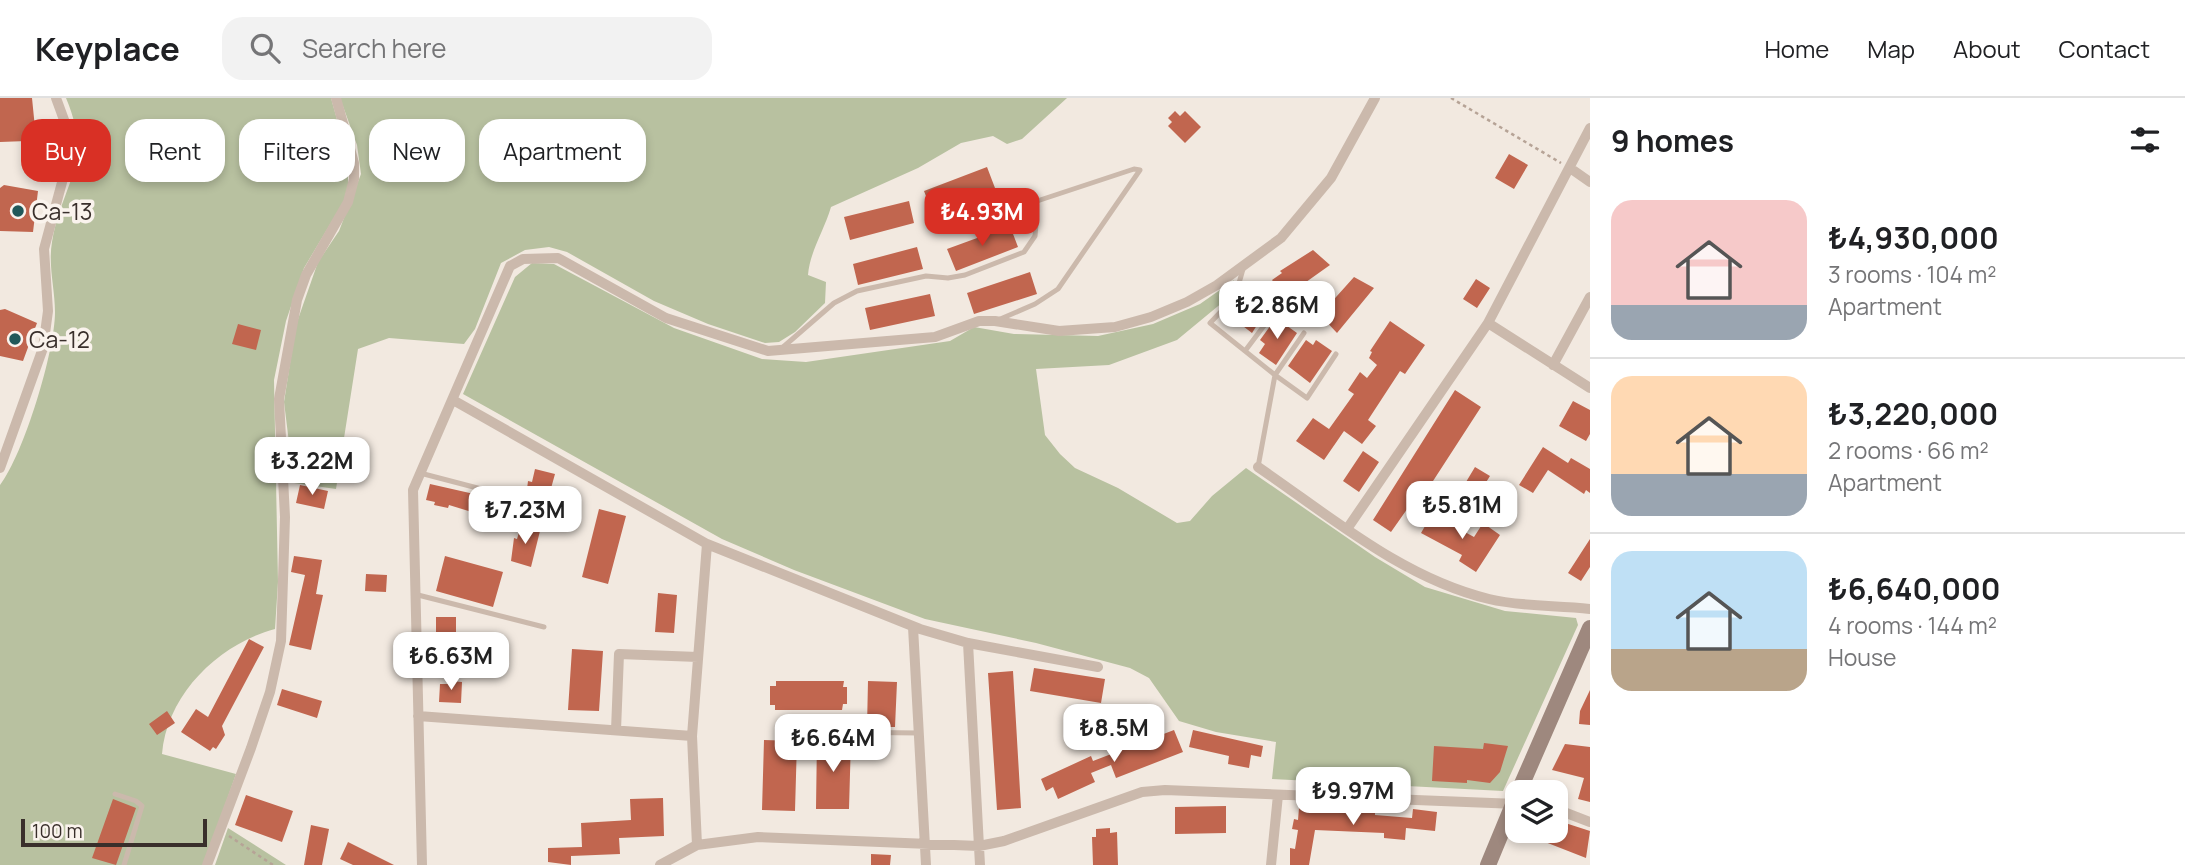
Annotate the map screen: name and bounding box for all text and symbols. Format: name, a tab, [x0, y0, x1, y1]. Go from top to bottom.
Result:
search box	[222, 17, 712, 80]
text: Keyplace	[35, 26, 180, 71]
icon: search	[246, 29, 284, 67]
text: Search here	[302, 30, 447, 66]
text: Home	[1764, 32, 1829, 65]
text: Map	[1867, 32, 1915, 65]
text: About	[1953, 32, 2021, 65]
text: Contact	[2059, 32, 2150, 65]
chip: Buy	[21, 119, 111, 182]
chip: Rent	[125, 119, 225, 182]
chip: Filters	[239, 119, 355, 182]
chip: New	[369, 119, 465, 182]
chip: Apartment	[479, 119, 646, 182]
text: 9 homes	[1611, 120, 1734, 161]
icon: filters	[2126, 121, 2164, 159]
pin: ₺4.93M	[925, 188, 1039, 248]
place label: Ca-13	[32, 195, 93, 227]
text: ₺4.93M	[940, 195, 1024, 227]
marker: Ca-13	[10, 203, 26, 219]
text: ₺4,930,000	[1828, 217, 1999, 258]
icon: home	[1667, 228, 1751, 312]
text: 3 rooms · 104 m²	[1828, 258, 1996, 290]
pin: ₺2.86M	[1220, 282, 1334, 341]
text: ₺2.86M	[1235, 288, 1319, 320]
text: Apartment	[1828, 290, 1942, 322]
place label: Ca-12	[29, 323, 90, 355]
marker: Ca-12	[7, 331, 23, 347]
text: ₺3,220,000	[1828, 393, 1998, 434]
icon: home	[1667, 404, 1751, 488]
text: 2 rooms · 66 m²	[1828, 434, 1989, 466]
pin: ₺3.22M	[255, 438, 369, 497]
text: ₺3.22M	[271, 444, 353, 476]
text: Apartment	[1828, 466, 1942, 498]
pin: ₺5.81M	[1405, 482, 1519, 541]
pin: ₺7.23M	[468, 486, 582, 546]
text: ₺5.81M	[1422, 488, 1502, 520]
text: ₺7.23M	[485, 493, 565, 525]
text: ₺6,640,000	[1828, 568, 2001, 609]
icon: home	[1667, 579, 1751, 663]
text: 4 rooms · 144 m²	[1828, 609, 1997, 641]
pin: ₺6.63M	[394, 632, 508, 692]
text: ₺6.63M	[409, 639, 493, 671]
text: House	[1828, 641, 1897, 673]
pin: ₺8.5M	[1065, 704, 1163, 764]
text: ₺8.5M	[1079, 711, 1149, 743]
pin: ₺6.64M	[776, 714, 890, 774]
text: ₺6.64M	[791, 721, 875, 753]
pin: ₺9.97M	[1296, 768, 1410, 827]
text: ₺9.97M	[1312, 774, 1394, 806]
map controls	[1505, 780, 1568, 843]
button: layers	[1505, 780, 1568, 843]
scale bar	[21, 816, 206, 848]
text: 100 m	[32, 818, 83, 844]

